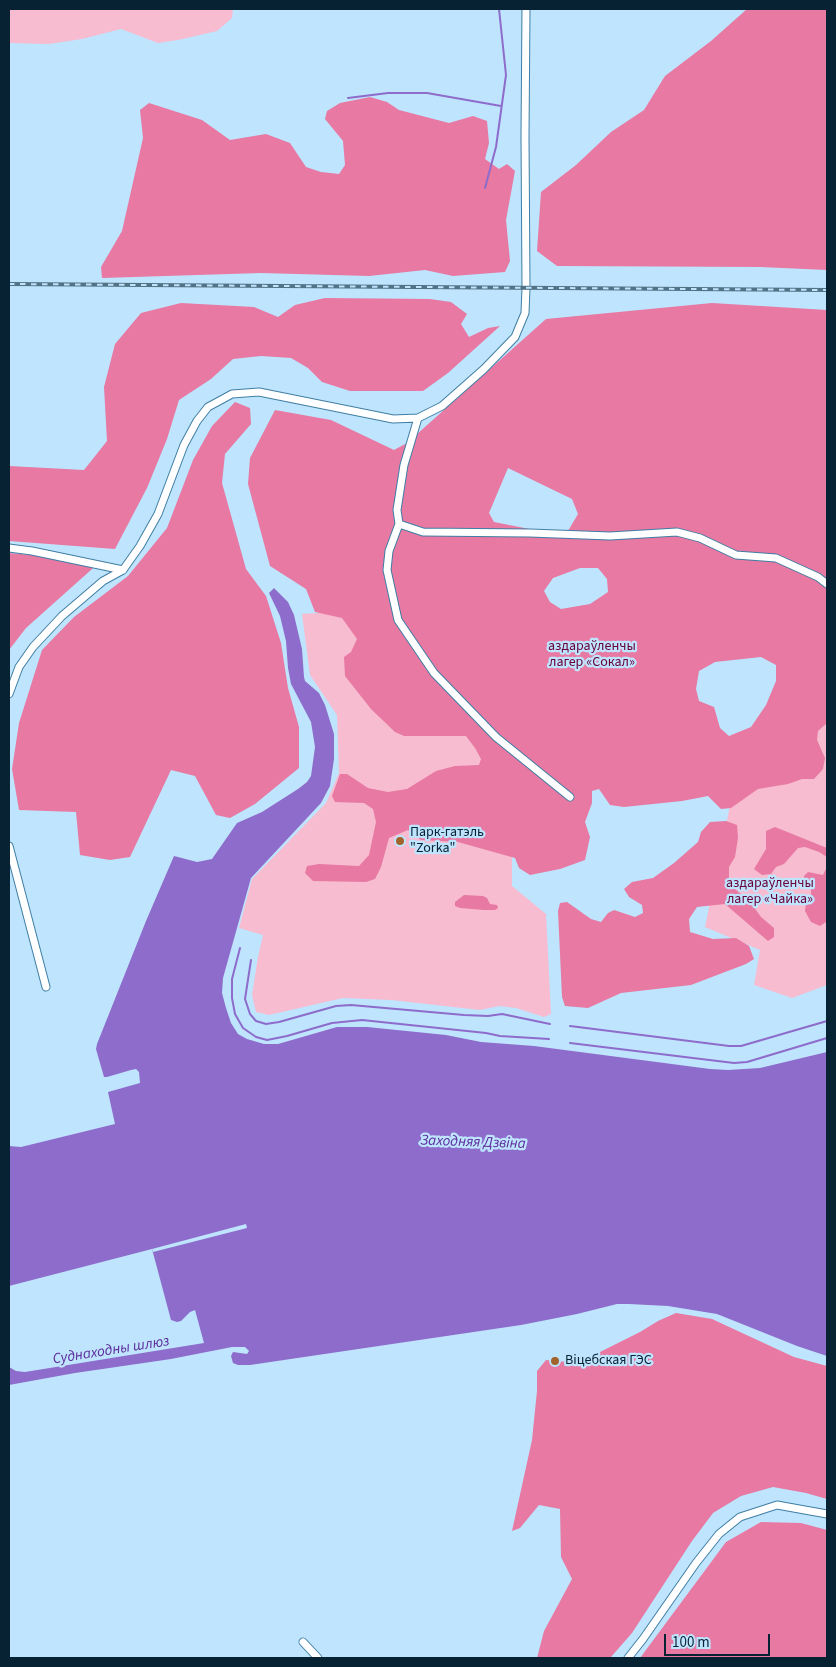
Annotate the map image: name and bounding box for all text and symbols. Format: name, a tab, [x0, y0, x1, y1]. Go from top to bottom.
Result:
park label: аздараўленчы лагер «Сокал»	[548, 639, 636, 672]
place label: Парк-гатэль "Zorka"	[410, 825, 484, 858]
marker: Парк-гатэль "Zorka"	[394, 835, 406, 847]
park label: аздараўленчы лагер «Чайка»	[726, 876, 814, 909]
water label: Заходняя Дзвіна	[420, 1132, 526, 1154]
water label: Суднаходны шлюз	[51, 1333, 171, 1369]
place label: Віцебская ГЭС	[565, 1353, 652, 1369]
marker: Віцебская ГЭС	[549, 1355, 561, 1367]
scale bar	[666, 1624, 772, 1656]
text: 100 m	[672, 1632, 710, 1653]

